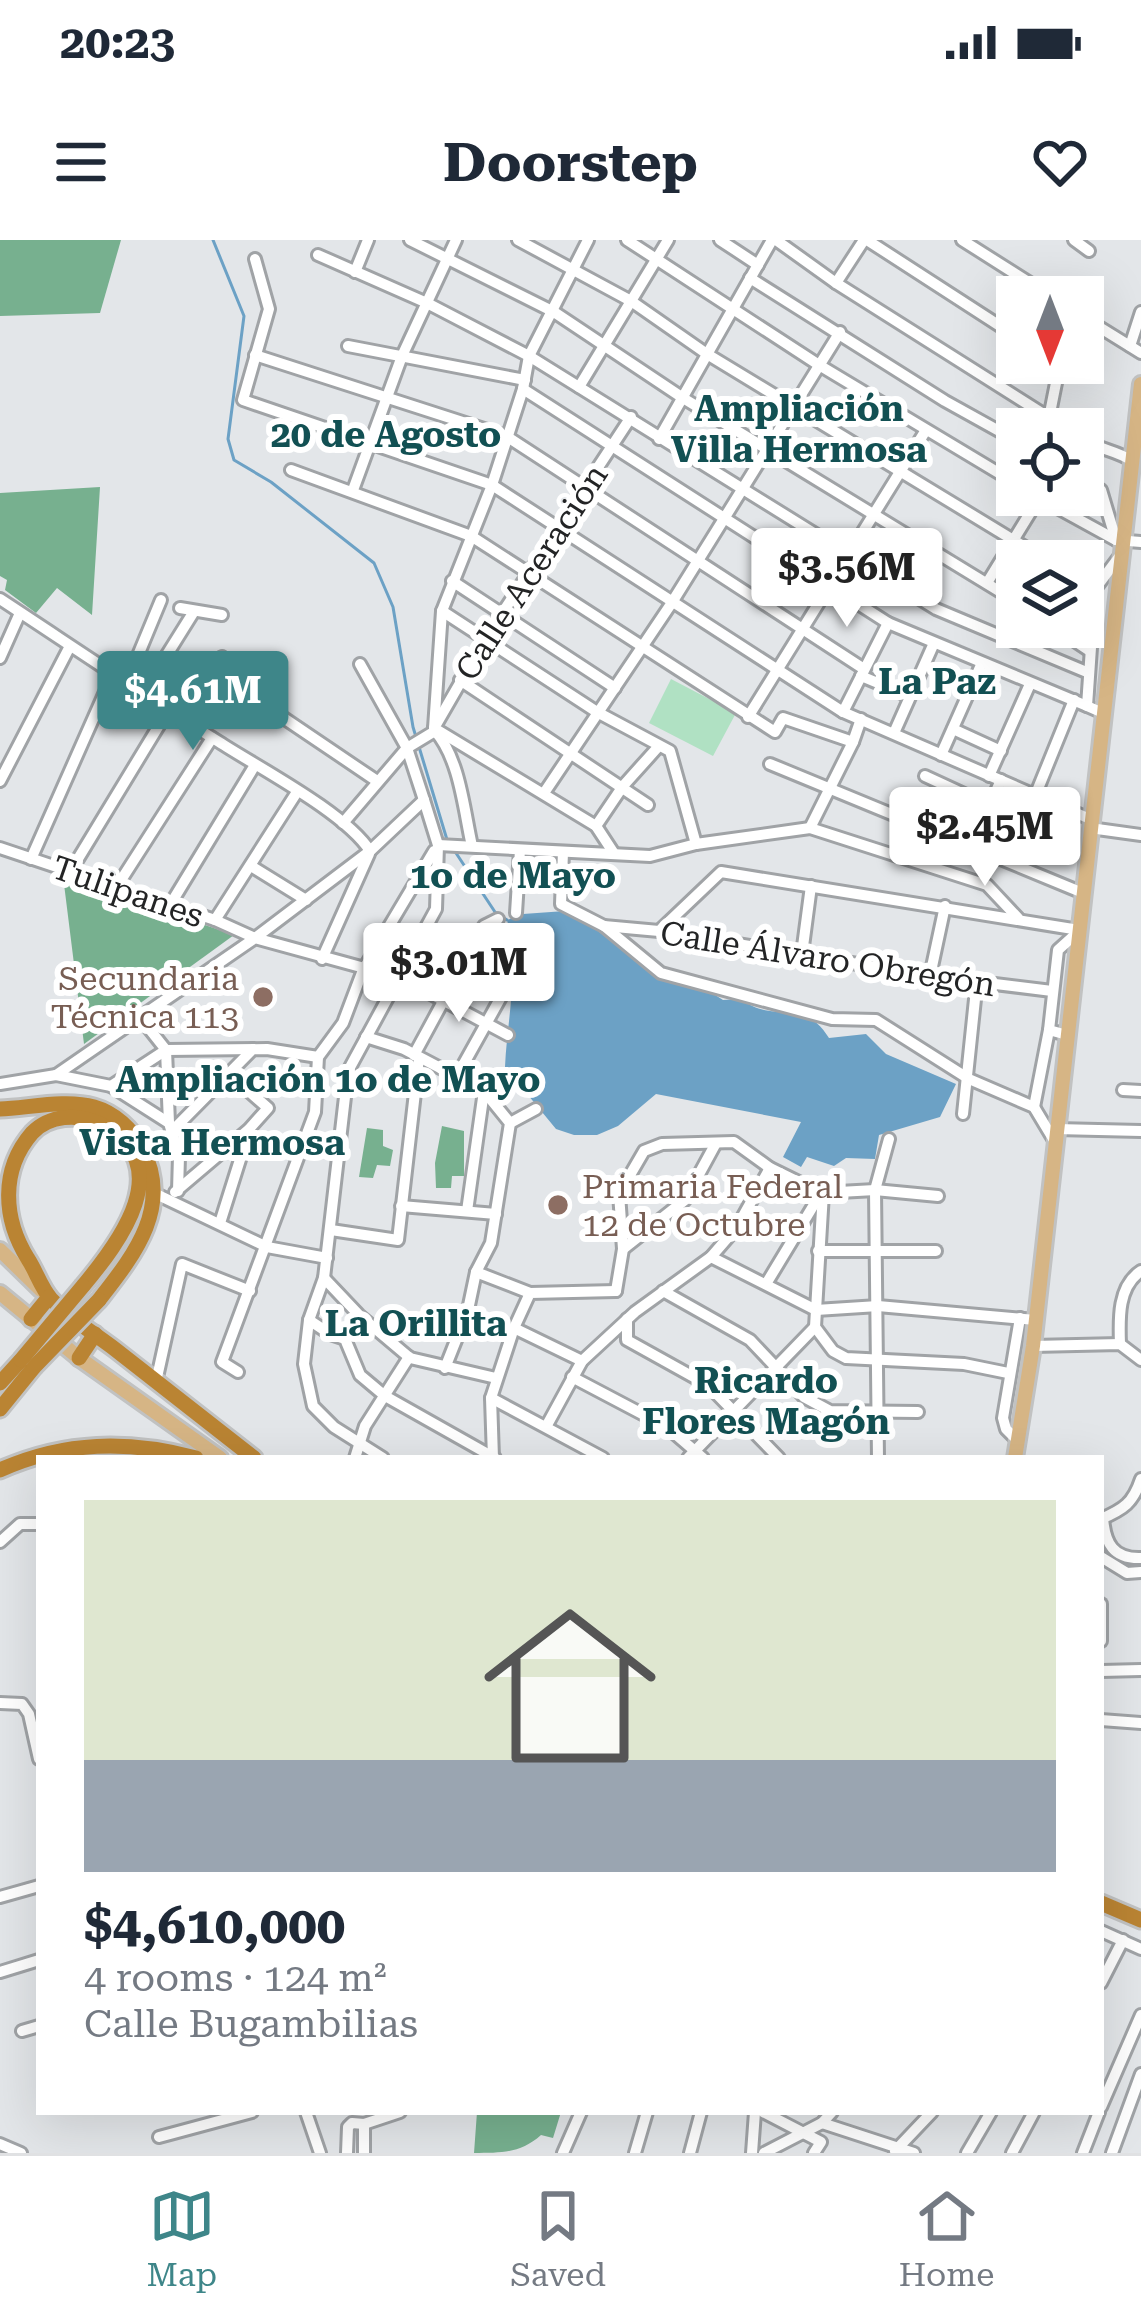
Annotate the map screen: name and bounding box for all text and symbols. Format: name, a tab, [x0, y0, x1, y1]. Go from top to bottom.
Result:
text: 20:23	[60, 16, 175, 69]
icon: menu	[48, 129, 114, 195]
icon: heart	[1027, 129, 1093, 195]
text: Doorstep	[443, 131, 698, 194]
north arrow	[996, 276, 1104, 384]
map controls	[996, 276, 1104, 648]
district label: Ampliación Villa Hermosa	[671, 388, 927, 471]
button: locate	[996, 408, 1104, 516]
district label: 20 de Agosto	[271, 414, 501, 456]
street label: Calle Aceración	[447, 457, 616, 687]
pin: $3.56M	[749, 528, 945, 630]
button: layers	[996, 540, 1104, 648]
text: $3.56M	[778, 544, 916, 590]
pin: $4.61M	[95, 651, 291, 753]
district label: La Paz	[878, 661, 996, 703]
text: $4.61M	[124, 667, 262, 713]
pin: $2.45M	[887, 787, 1083, 889]
text: $2.45M	[916, 803, 1054, 849]
street label: Tulipanes	[47, 847, 209, 936]
district label: 1o de Mayo	[410, 855, 616, 897]
street label: Calle Álvaro Obregón	[658, 913, 998, 1004]
pin: $3.01M	[361, 923, 557, 1025]
text: $3.01M	[390, 939, 528, 985]
place label: Secundaria Técnica 113	[50, 959, 239, 1036]
marker: Secundaria Técnica 113	[250, 984, 276, 1010]
district label: Ampliación 1o de Mayo	[115, 1059, 541, 1101]
district label: Vista Hermosa	[79, 1122, 345, 1164]
place label: Primaria Federal 12 de Octubre	[582, 1167, 843, 1244]
marker: Primaria Federal 12 de Octubre	[545, 1192, 571, 1218]
district label: La Orillita	[325, 1303, 507, 1345]
district label: Ricardo Flores Magón	[642, 1360, 890, 1443]
icon: home	[462, 1578, 678, 1794]
text: $4,610,000	[84, 1896, 345, 1955]
text: 4 rooms · 124 m²	[84, 1955, 387, 2001]
text: Calle Bugambilias	[84, 2001, 418, 2047]
tab: Map	[147, 2183, 217, 2294]
tab: Saved	[510, 2183, 606, 2294]
tab: Home	[899, 2183, 994, 2294]

